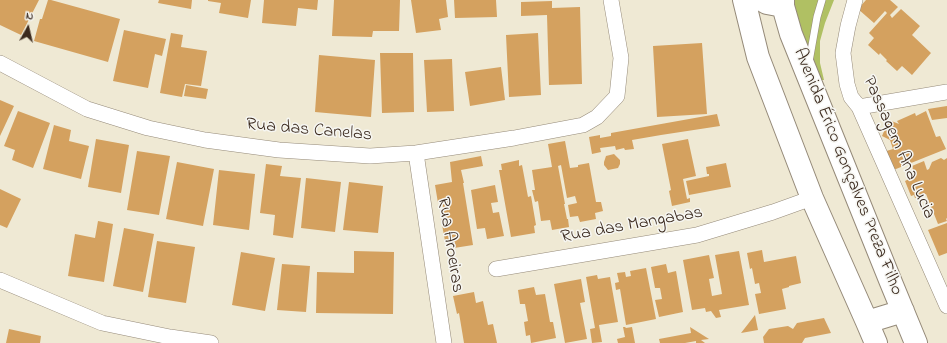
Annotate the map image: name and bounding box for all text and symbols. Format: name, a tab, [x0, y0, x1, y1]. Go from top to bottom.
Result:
north arrow	[8, 8, 48, 48]
text: N	[25, 8, 34, 25]
street label: Avenida Érico Gonçalves Preza Filho	[787, 45, 907, 299]
street label: Passagem Ana Lucia	[857, 73, 939, 223]
street label: Rua das Canelas	[245, 115, 373, 147]
street label: Rua Aroeiras	[431, 196, 467, 294]
street label: Rua das Mangabas	[559, 203, 705, 249]

